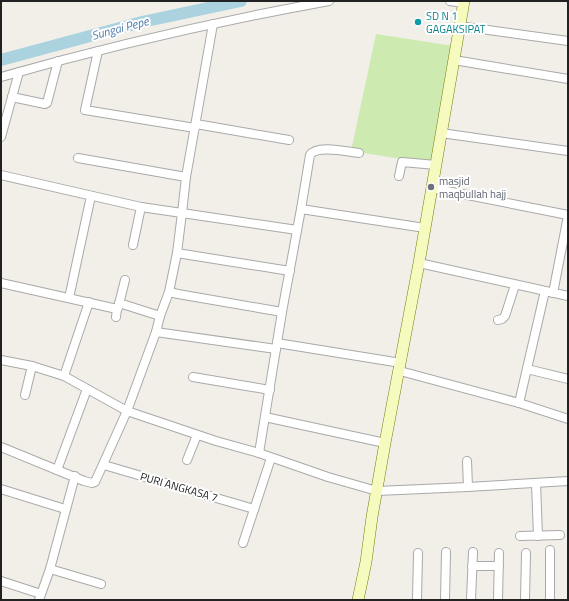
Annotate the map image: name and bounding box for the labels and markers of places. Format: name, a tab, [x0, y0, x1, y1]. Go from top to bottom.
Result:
place label: SD N 1 GAGAKSIPAT	[426, 8, 486, 37]
marker: SD N 1 GAGAKSIPAT	[413, 17, 423, 27]
place label: masjid maqbullah hajj	[439, 173, 506, 202]
marker: masjid maqbullah hajj	[426, 182, 436, 192]

